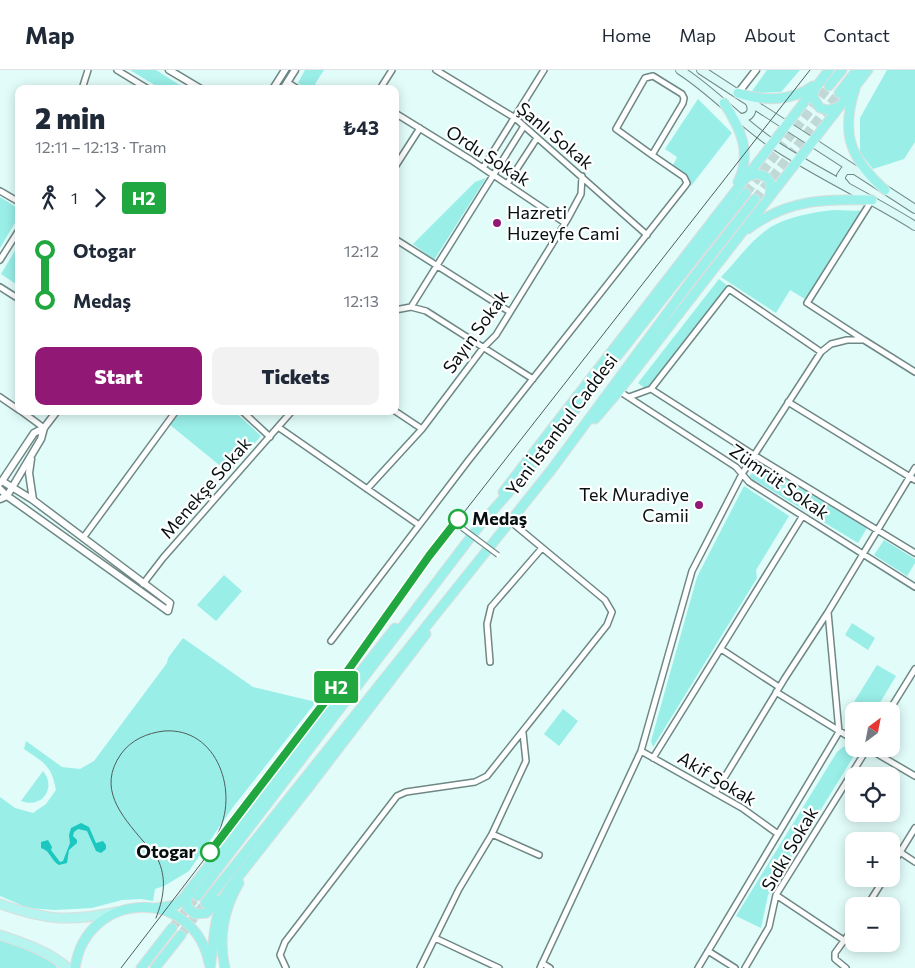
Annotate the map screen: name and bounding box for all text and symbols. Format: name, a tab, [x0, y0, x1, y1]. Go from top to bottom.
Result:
text: Map	[25, 20, 75, 49]
text: Home	[602, 24, 651, 46]
text: Map	[679, 24, 716, 46]
text: About	[744, 24, 796, 46]
text: Contact	[824, 24, 890, 46]
street label: Şanlı Sokak	[513, 97, 599, 174]
text: 2 min	[35, 101, 105, 135]
text: ₺43	[343, 116, 379, 139]
street label: Ordu Sokak	[442, 120, 535, 191]
text: 12:11 – 12:13 · Tram	[35, 137, 167, 156]
icon: walk	[35, 184, 63, 212]
icon: forward	[86, 184, 114, 212]
text: H2	[132, 187, 156, 209]
text: 1	[71, 188, 78, 207]
place label: Hazreti Huzeyfe Cami	[507, 201, 620, 244]
marker: Hazreti Huzeyfe Cami	[491, 217, 503, 229]
text: Otogar	[73, 239, 136, 262]
text: 12:12	[344, 241, 379, 260]
street label: Sayın Sokak	[438, 285, 513, 377]
text: Medaş	[73, 289, 131, 312]
text: 12:13	[344, 291, 379, 310]
button: Start	[35, 347, 202, 405]
button: Tickets	[212, 347, 379, 405]
street label: Yeni İstanbul Caddesi	[501, 349, 622, 500]
street label: Menekşe Sokak	[155, 432, 256, 543]
street label: Zümrüt Sokak	[726, 439, 834, 524]
place label: Tek Muradiye Camii	[579, 483, 689, 526]
marker: Tek Muradiye Camii	[693, 499, 705, 511]
place label: Medaş	[472, 507, 527, 529]
marker: Medaş	[448, 509, 468, 529]
line badge: H2	[314, 671, 358, 703]
text: H2	[324, 676, 348, 698]
north arrow	[845, 702, 900, 758]
map controls	[845, 702, 900, 952]
street label: Akif Sokak	[674, 746, 761, 810]
button: locate	[845, 767, 900, 822]
street label: Sıdkı Sokak	[756, 802, 822, 895]
button: +	[845, 832, 900, 887]
place label: Otogar	[136, 840, 197, 862]
marker: Otogar	[200, 842, 220, 862]
button: −	[845, 897, 900, 952]

